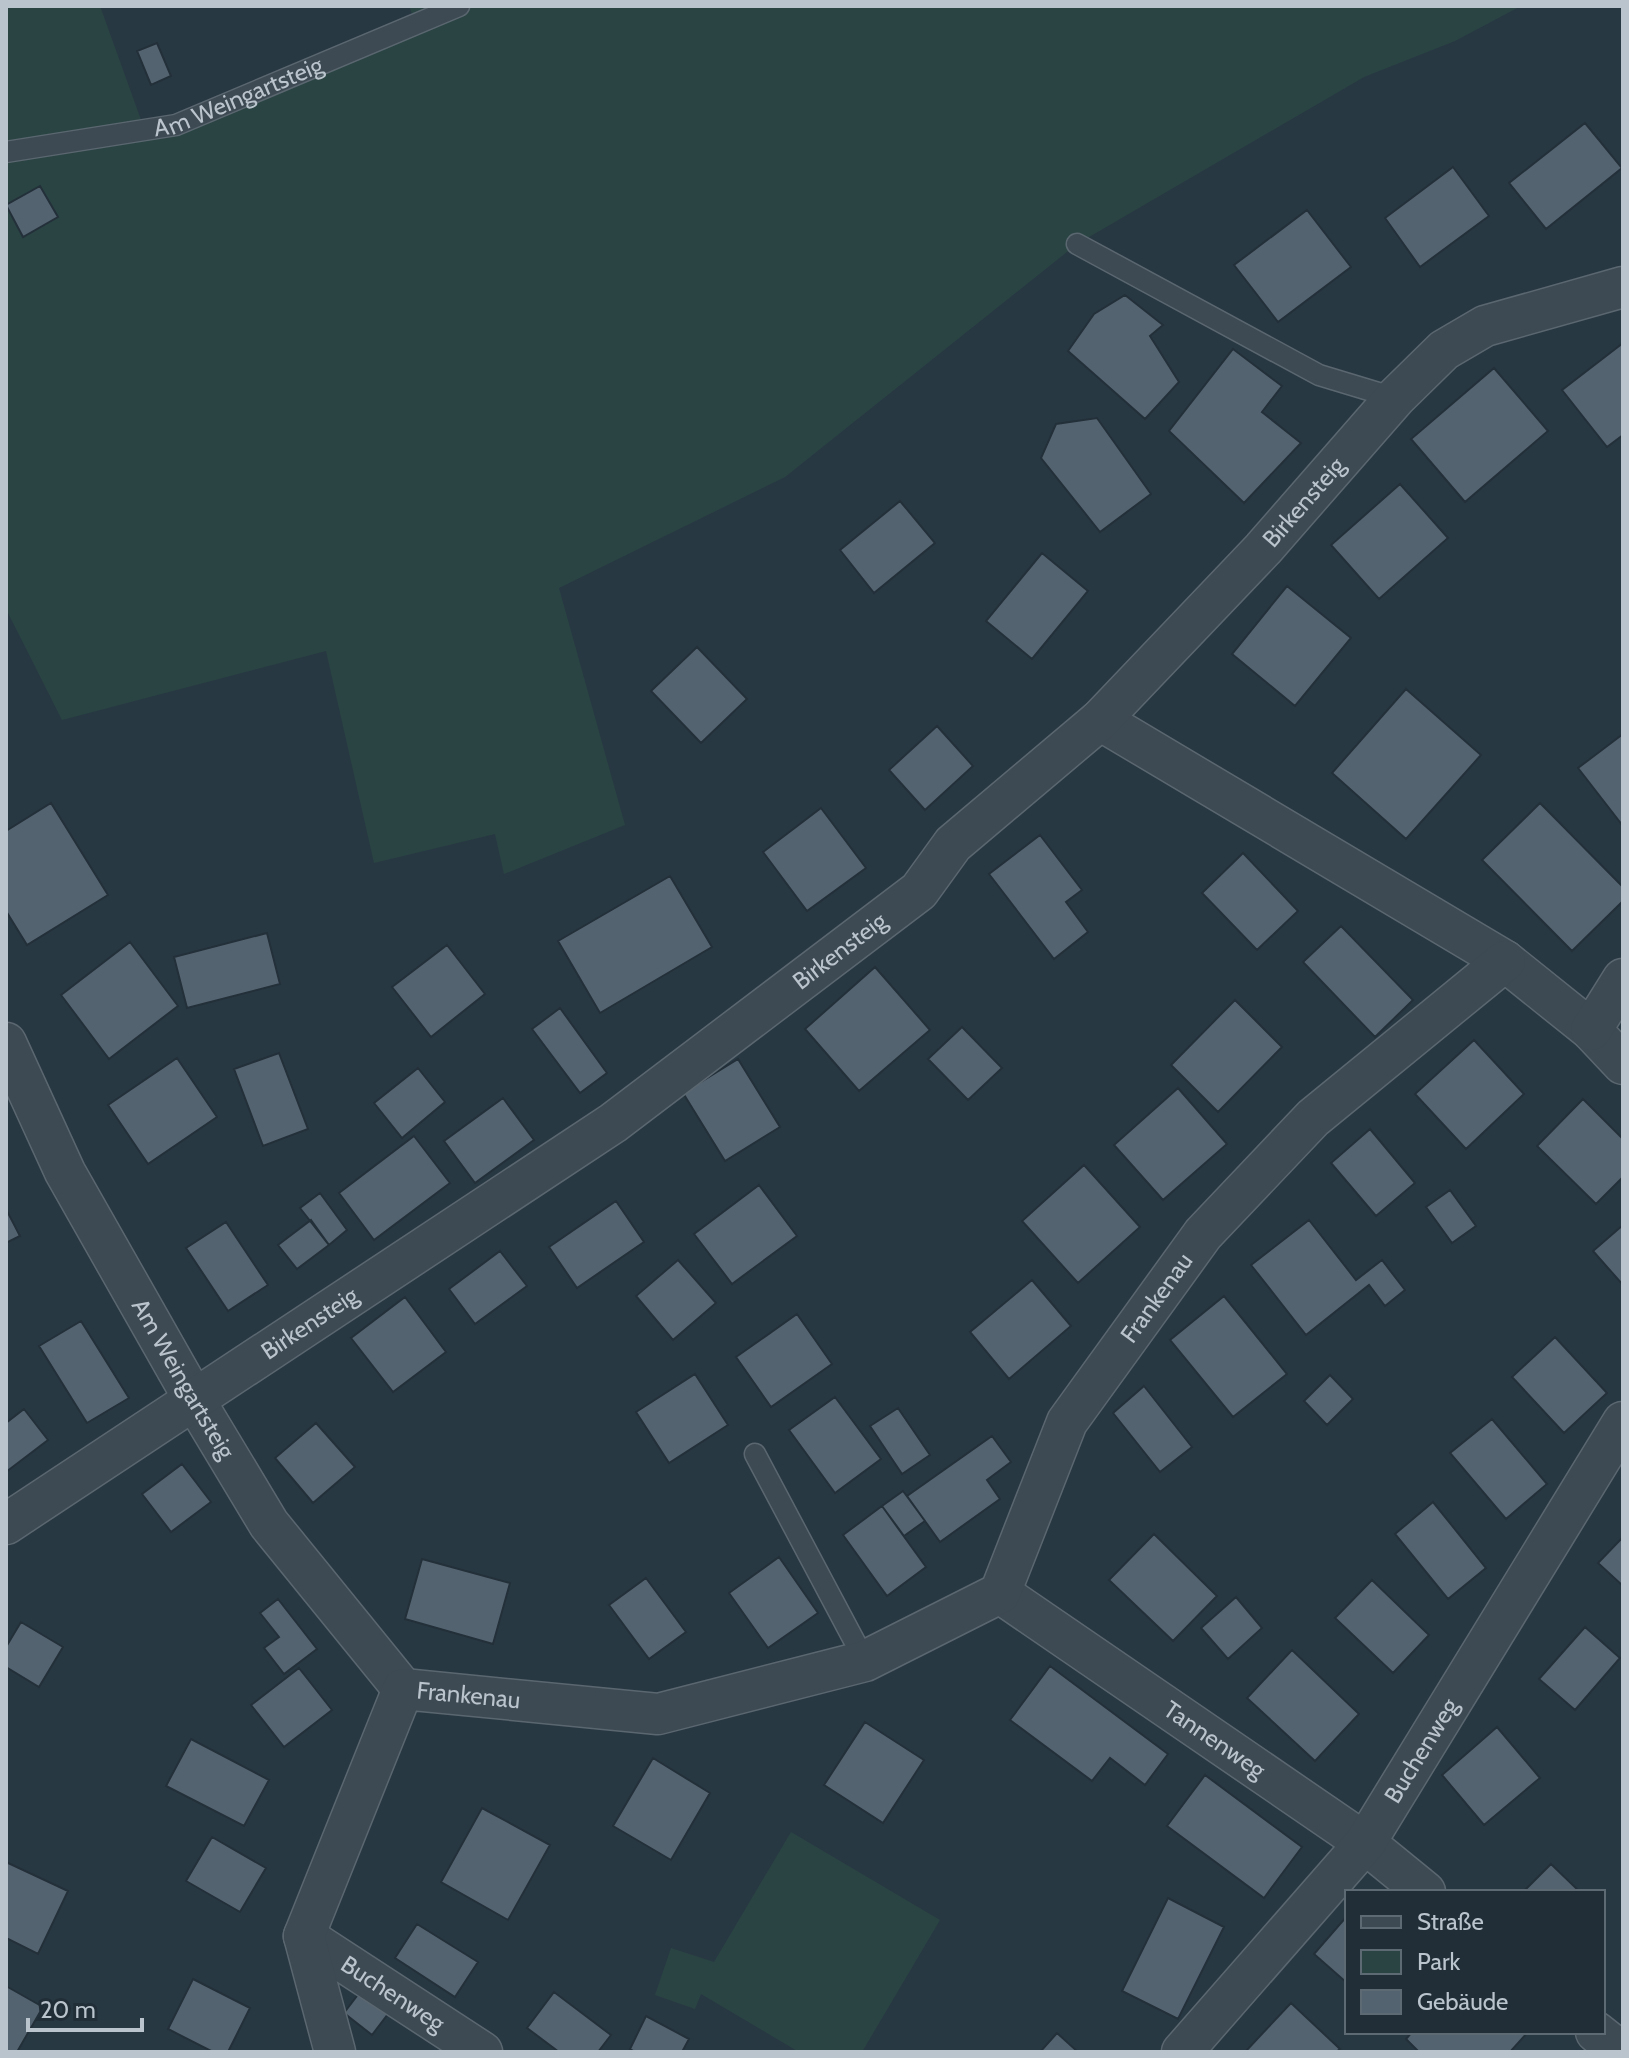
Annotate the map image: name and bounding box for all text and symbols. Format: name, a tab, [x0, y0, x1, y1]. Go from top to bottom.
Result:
street label: Am Weingartsteig	[152, 50, 328, 142]
street label: Birkensteig	[1256, 450, 1351, 553]
street label: Birkensteig	[787, 905, 893, 996]
street label: Frankenau	[1114, 1247, 1199, 1348]
street label: Birkensteig	[256, 1280, 364, 1365]
street label: Am Weingartsteig	[126, 1293, 242, 1465]
street label: Frankenau	[415, 1675, 522, 1714]
street label: Buchenweg	[1378, 1692, 1465, 1808]
street label: Tannenweg	[1158, 1695, 1272, 1785]
legend	[1345, 1890, 1605, 2034]
text: Straße	[1417, 1907, 1484, 1936]
text: Park	[1417, 1947, 1460, 1976]
street label: Buchenweg	[336, 1949, 451, 2038]
scale bar	[28, 1982, 142, 2032]
text: Gebäude	[1417, 1987, 1508, 2016]
text: 20 m	[40, 1995, 96, 2024]

